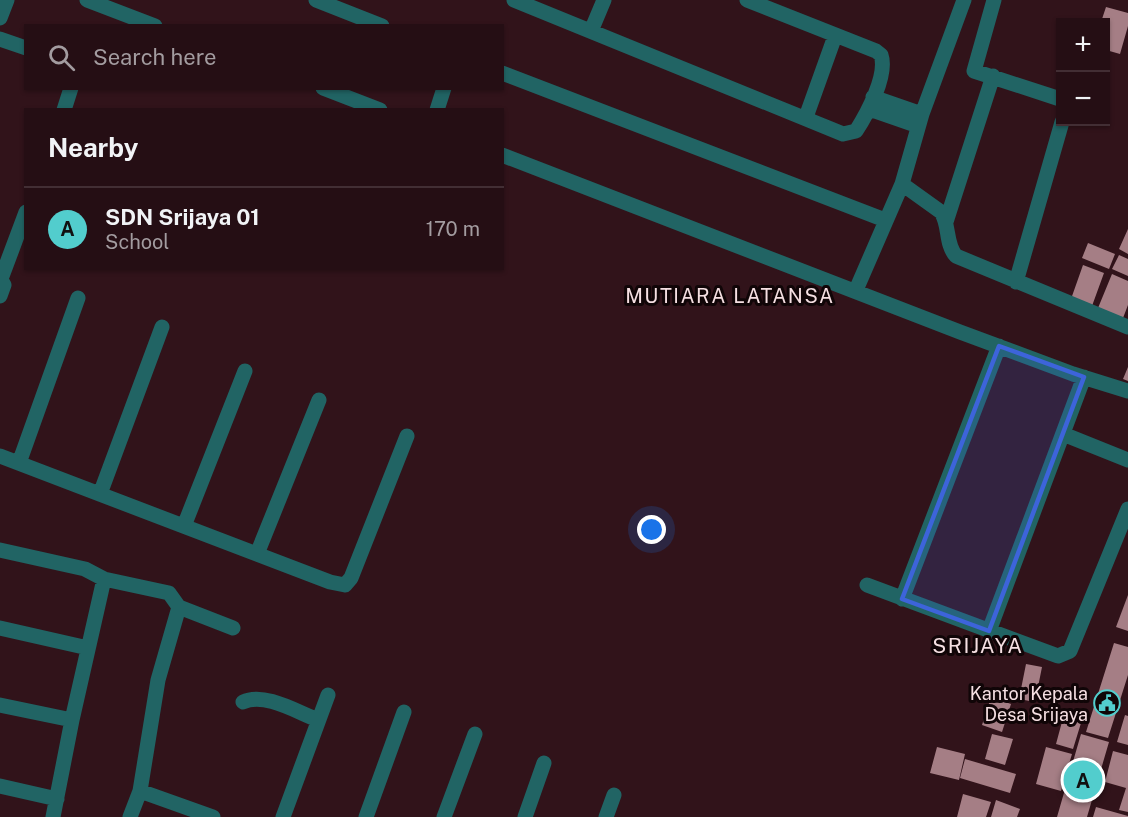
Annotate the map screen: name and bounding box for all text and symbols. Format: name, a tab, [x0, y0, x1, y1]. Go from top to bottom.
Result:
map controls	[1056, 18, 1110, 126]
button: +	[1056, 18, 1110, 72]
search box	[24, 24, 504, 90]
icon: search	[45, 41, 78, 74]
text: Search here	[93, 44, 217, 70]
button: −	[1056, 72, 1110, 126]
text: Nearby	[48, 132, 138, 163]
text: SDN Srijaya 01	[105, 204, 260, 230]
text: A	[60, 217, 75, 241]
text: 170 m	[426, 217, 480, 241]
text: School	[105, 230, 169, 254]
district label: MUTIARA LATANSA	[625, 284, 835, 308]
your location	[637, 515, 666, 544]
district label: SRIJAYA	[932, 633, 1024, 658]
place label: Kantor Kepala Desa Srijaya	[970, 683, 1088, 725]
public building icon: Kantor Kepala Desa Srijaya	[1092, 688, 1122, 718]
pin: A	[1064, 758, 1102, 802]

